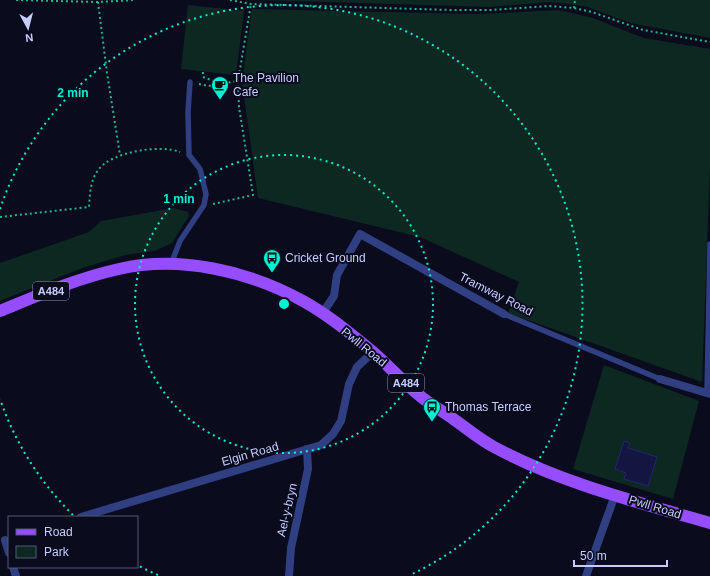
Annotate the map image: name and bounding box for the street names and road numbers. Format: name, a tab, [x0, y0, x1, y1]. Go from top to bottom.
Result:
street label: Tramway Road	[457, 269, 535, 319]
road number: A484	[33, 282, 69, 300]
street label: Pwll Road	[339, 325, 389, 369]
road number: A484	[388, 374, 424, 392]
street label: Elgin Road	[220, 439, 280, 469]
street label: Ael-y-bryn	[274, 482, 300, 538]
street label: Pwll Road	[627, 492, 683, 522]

